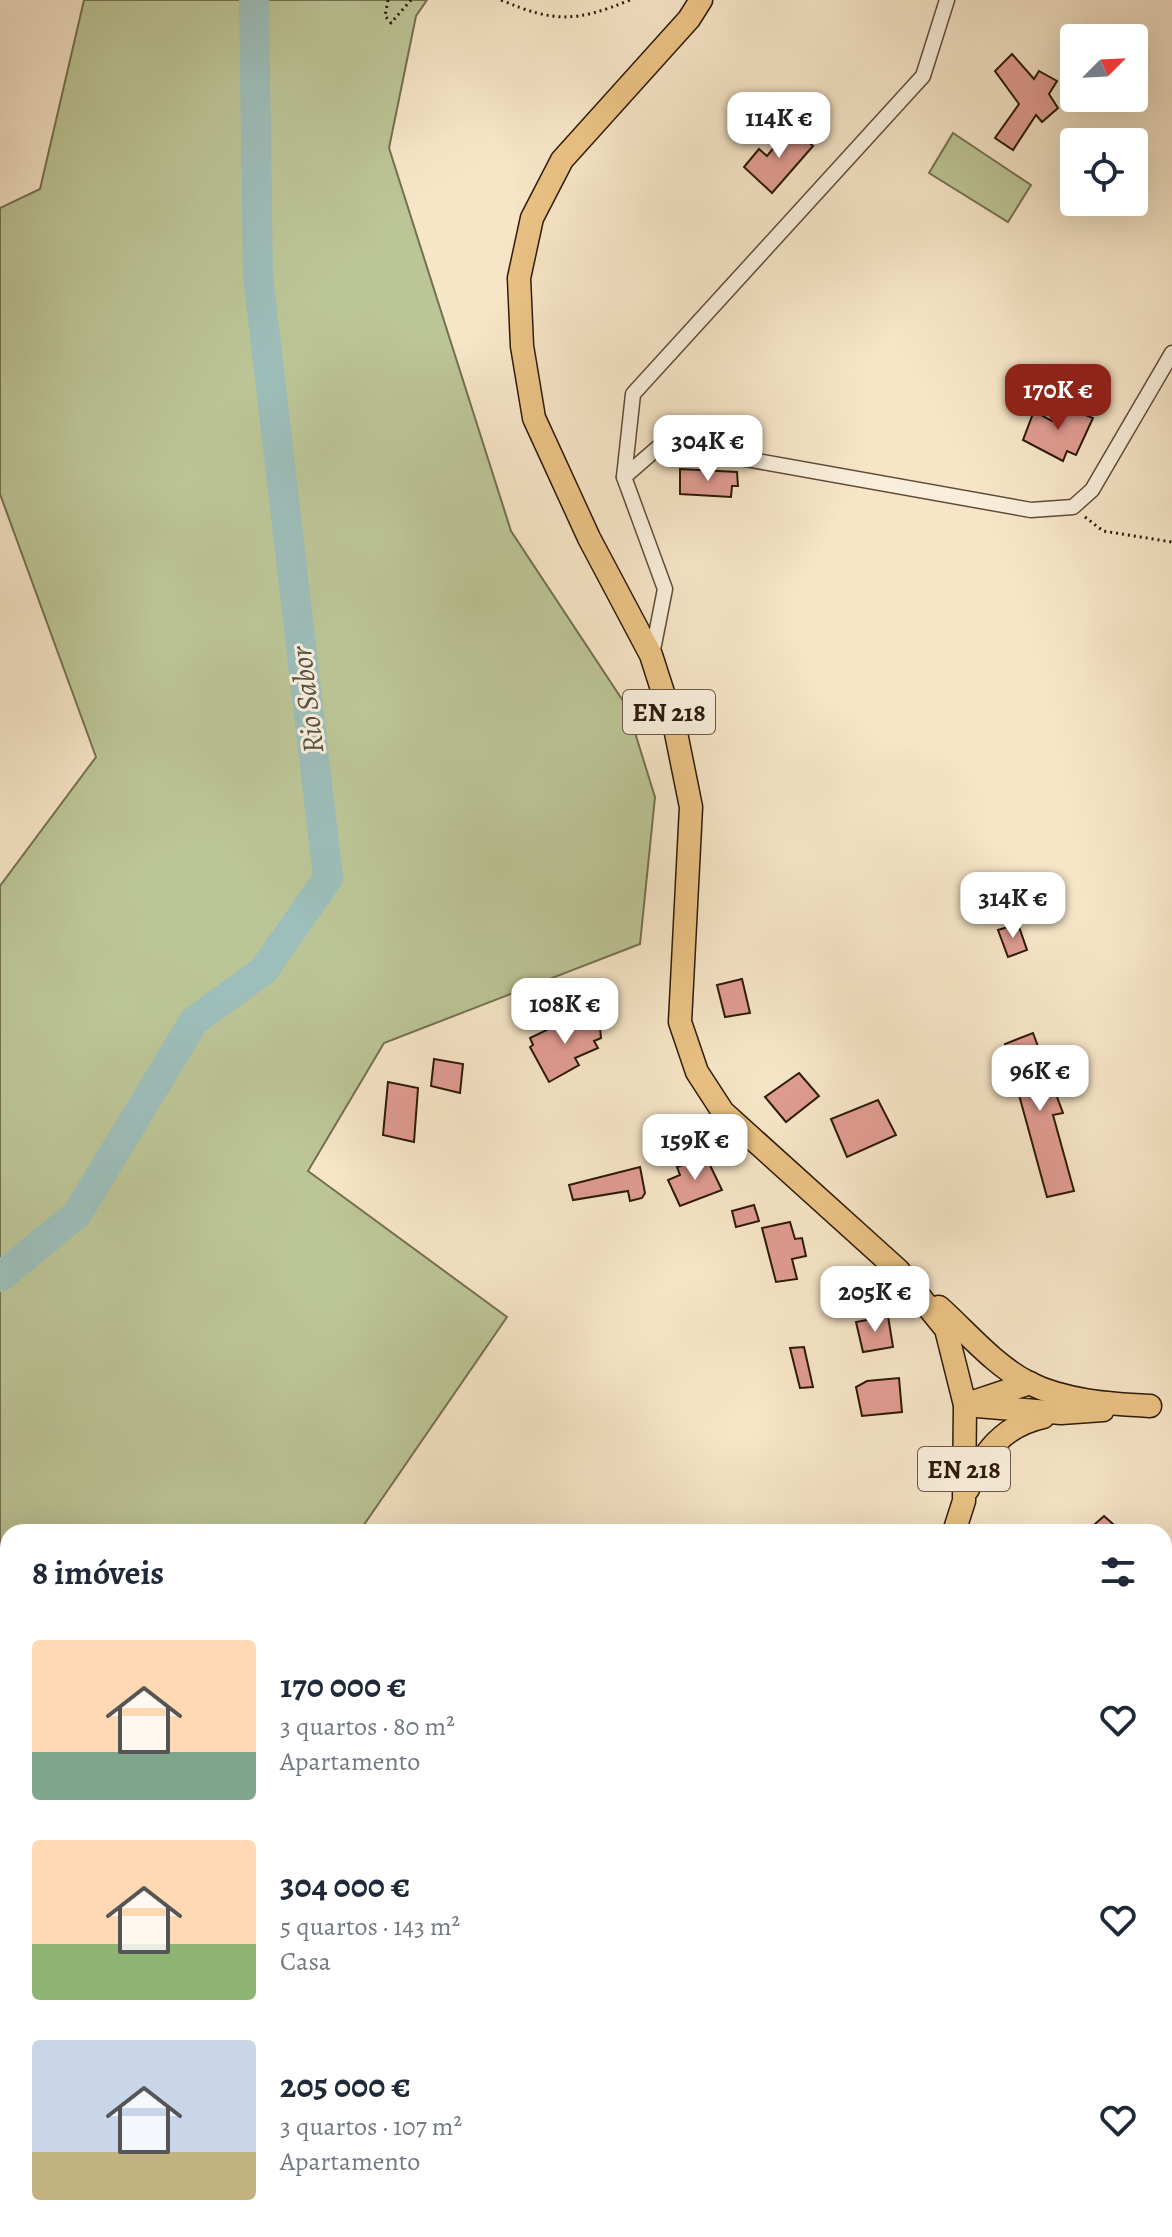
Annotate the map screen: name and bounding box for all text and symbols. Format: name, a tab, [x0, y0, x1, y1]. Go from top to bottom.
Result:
north arrow	[1060, 24, 1148, 112]
map controls	[1060, 24, 1148, 216]
pin: 114K €	[714, 92, 844, 160]
text: 114K €	[745, 100, 813, 135]
button: locate	[1060, 128, 1148, 216]
pin: 170K €	[993, 364, 1123, 432]
text: 170K €	[1023, 372, 1093, 407]
pin: 304K €	[643, 415, 773, 483]
text: 304K €	[671, 423, 745, 458]
water label: Rio Sabor	[280, 643, 333, 756]
road number: EN 218	[623, 690, 715, 734]
pin: 314K €	[948, 872, 1078, 940]
text: 314K €	[978, 880, 1048, 915]
pin: 108K €	[500, 978, 630, 1046]
text: 108K €	[529, 986, 601, 1021]
pin: 96K €	[984, 1045, 1096, 1113]
text: 96K €	[1010, 1053, 1070, 1088]
pin: 159K €	[630, 1114, 760, 1182]
text: 159K €	[661, 1122, 729, 1157]
pin: 205K €	[810, 1266, 940, 1334]
text: 205K €	[838, 1274, 912, 1309]
road number: EN 218	[918, 1447, 1010, 1491]
text: 8 imóveis	[32, 1549, 164, 1596]
icon: filters	[1096, 1550, 1140, 1594]
text: 170 000 €	[280, 1662, 406, 1709]
icon: home	[96, 1672, 192, 1768]
icon: heart	[1096, 1698, 1140, 1742]
text: 3 quartos · 80 m²	[280, 1709, 455, 1744]
text: Apartamento	[280, 1744, 420, 1779]
text: 304 000 €	[280, 1862, 410, 1909]
icon: home	[96, 1872, 192, 1968]
icon: heart	[1096, 1898, 1140, 1942]
text: 5 quartos · 143 m²	[280, 1909, 460, 1944]
text: Casa	[280, 1944, 331, 1979]
text: 205 000 €	[280, 2062, 411, 2109]
icon: home	[96, 2072, 192, 2168]
icon: heart	[1096, 2098, 1140, 2142]
text: 3 quartos · 107 m²	[280, 2109, 462, 2144]
text: Apartamento	[280, 2144, 420, 2179]

